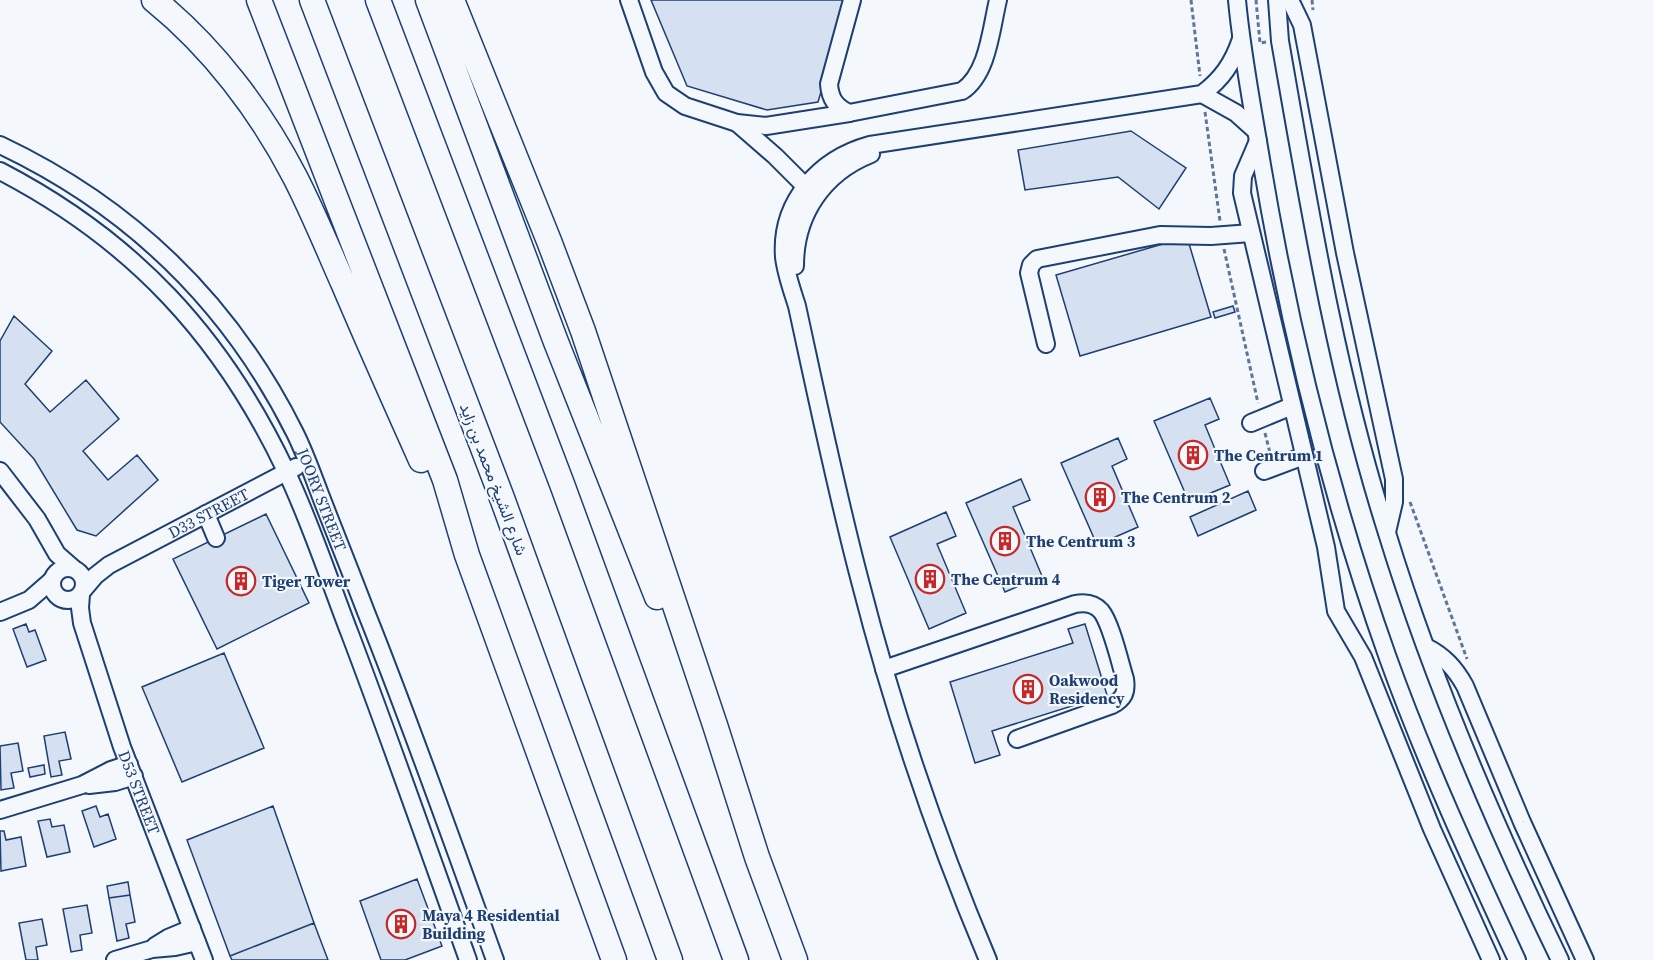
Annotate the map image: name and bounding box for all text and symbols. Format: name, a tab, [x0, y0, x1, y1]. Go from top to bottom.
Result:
street label: شارع الشيخ محمد بن زايد	[454, 400, 533, 559]
building icon: The Centrum 1	[1177, 439, 1209, 471]
street label: JOORY STREET	[292, 444, 352, 554]
place label: The Centrum 1	[1214, 444, 1323, 466]
building icon: The Centrum 2	[1084, 481, 1116, 513]
street label: D33 STREET	[164, 483, 253, 543]
place label: The Centrum 2	[1121, 486, 1231, 508]
building icon: The Centrum 3	[989, 525, 1021, 557]
place label: The Centrum 3	[1026, 530, 1136, 552]
building icon: The Centrum 4	[914, 563, 946, 595]
building icon: Tiger Tower	[225, 565, 257, 597]
place label: The Centrum 4	[951, 568, 1061, 590]
place label: Tiger Tower	[262, 570, 351, 592]
place label: Oakwood Residency	[1049, 669, 1125, 709]
building icon: Oakwood Residency	[1012, 673, 1044, 705]
street label: D53 STREET	[113, 747, 166, 838]
place label: Maya 4 Residential Building	[422, 904, 560, 944]
building icon: Maya 4 Residential Building	[385, 908, 417, 940]

